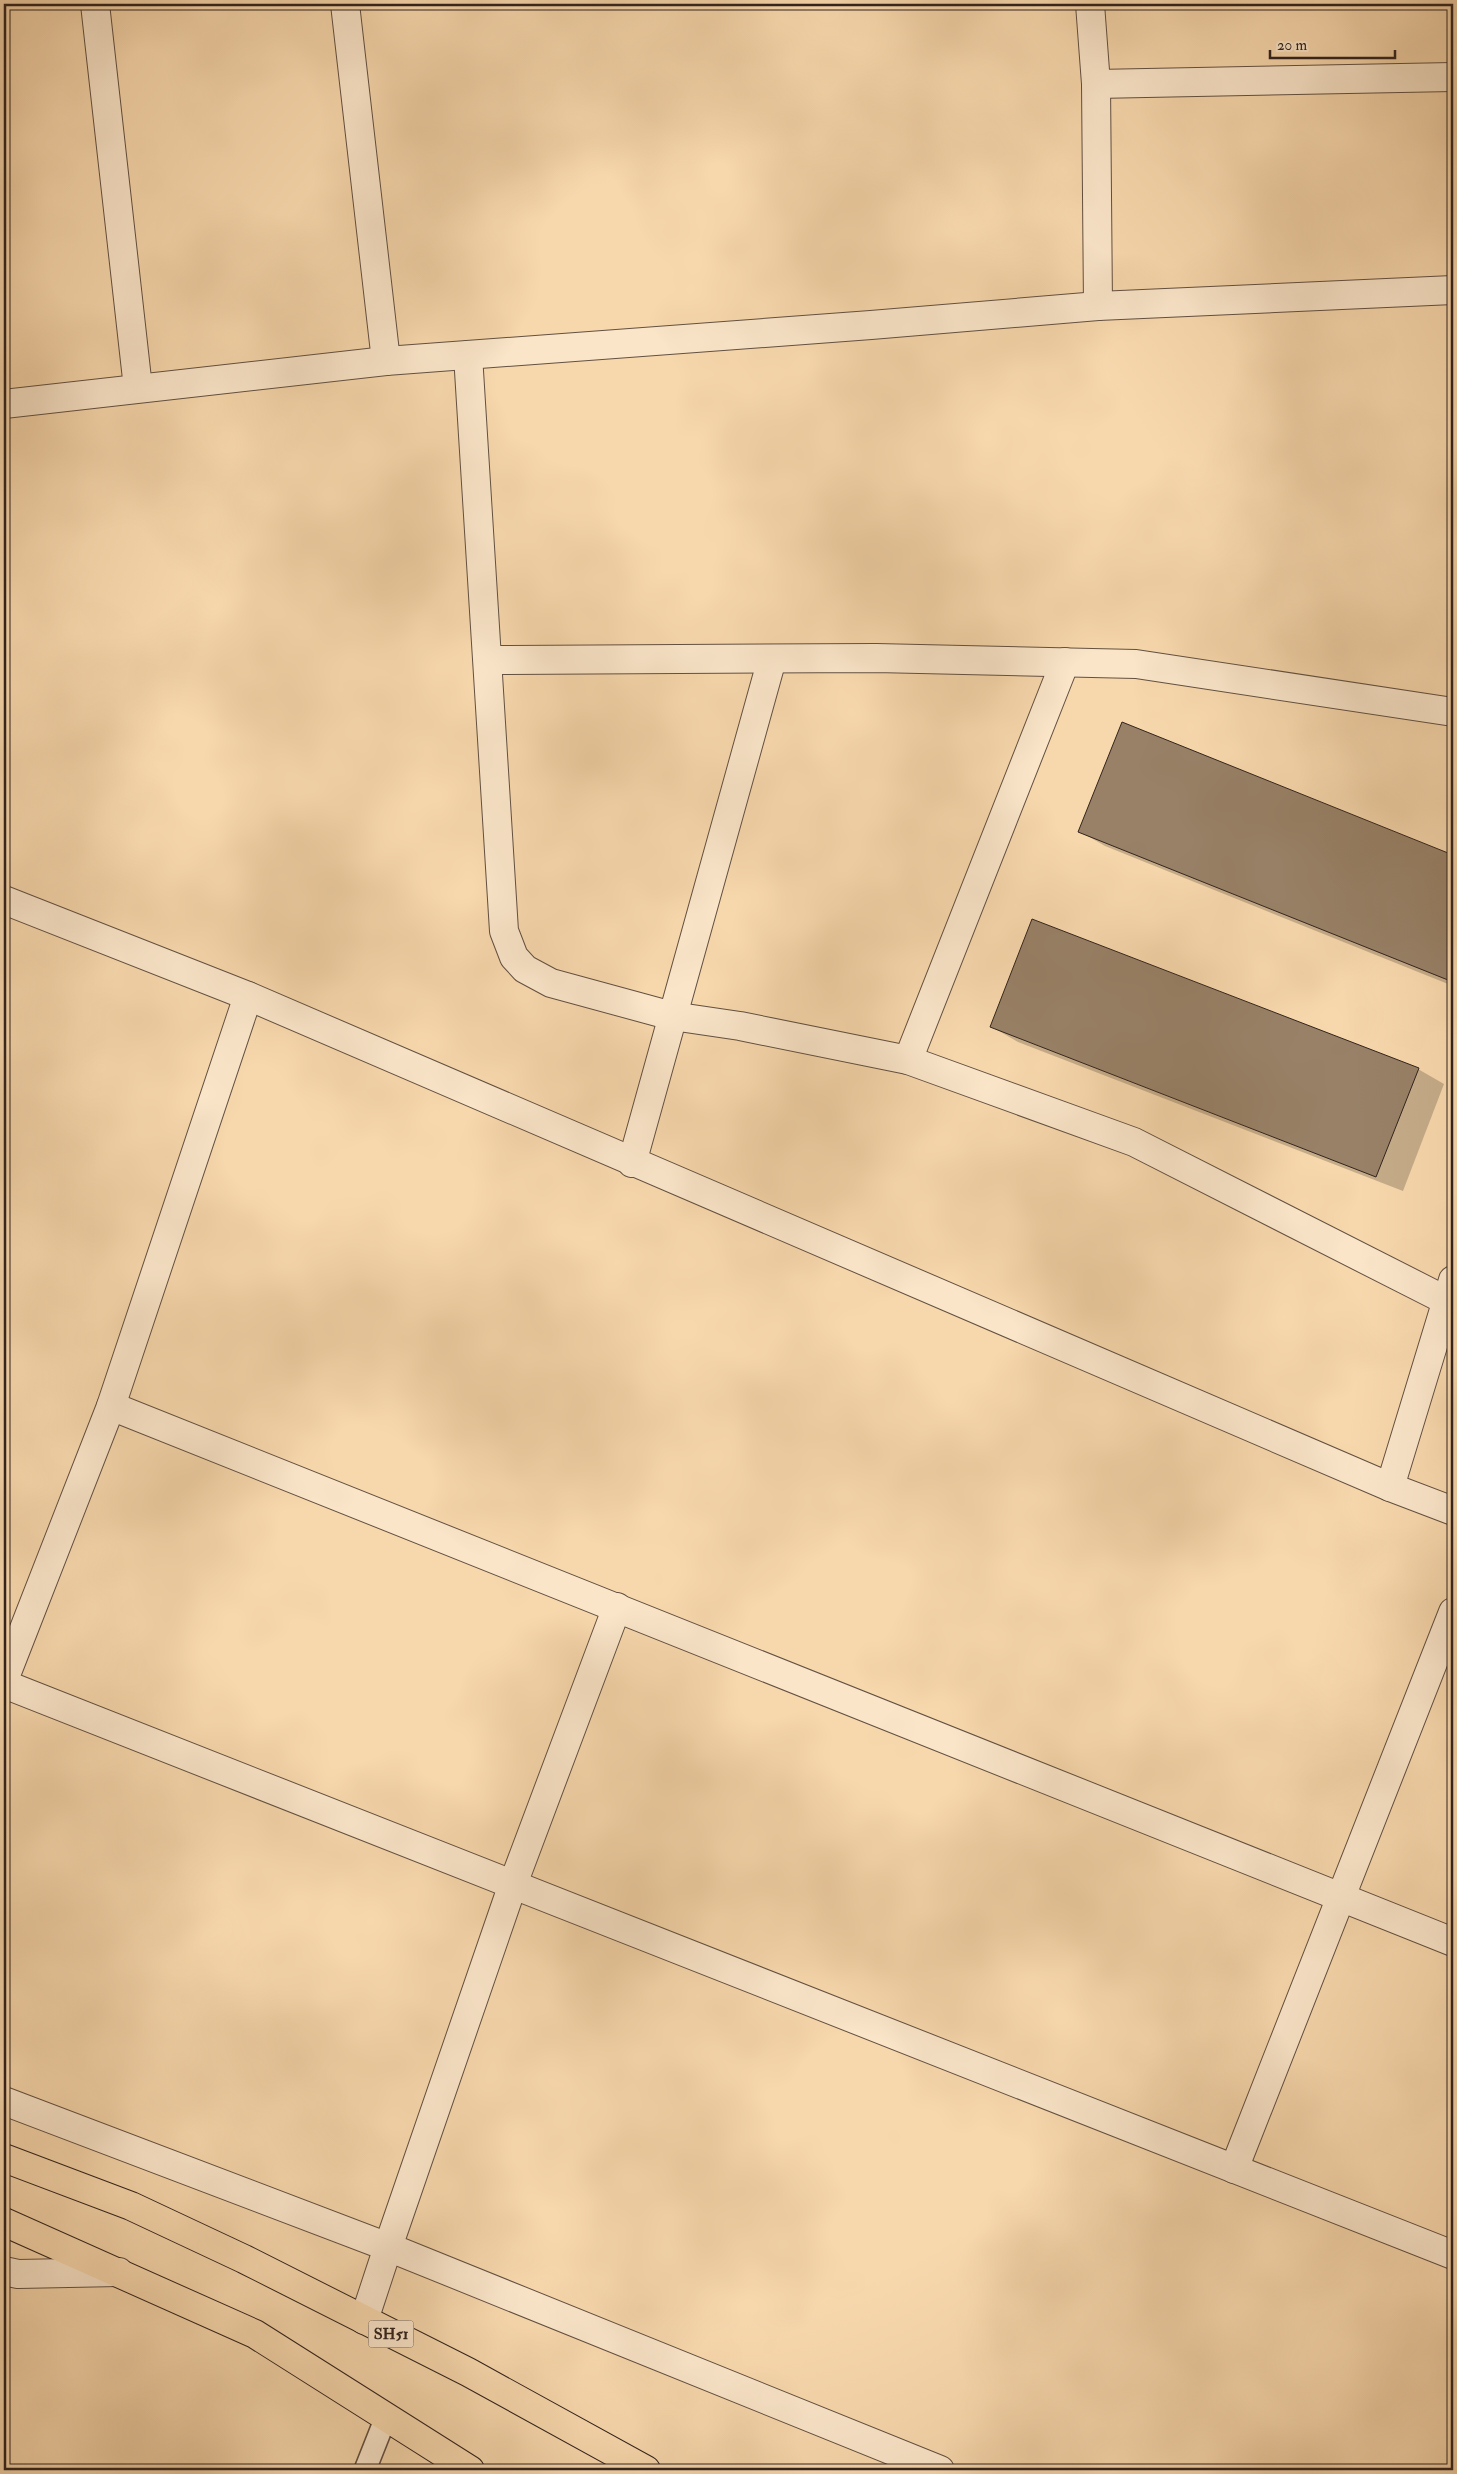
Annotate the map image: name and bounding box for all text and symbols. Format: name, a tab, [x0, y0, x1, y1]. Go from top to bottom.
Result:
scale bar	[1270, 28, 1394, 60]
text: 20 m	[1277, 36, 1307, 55]
road number: SH51	[368, 2320, 414, 2348]

